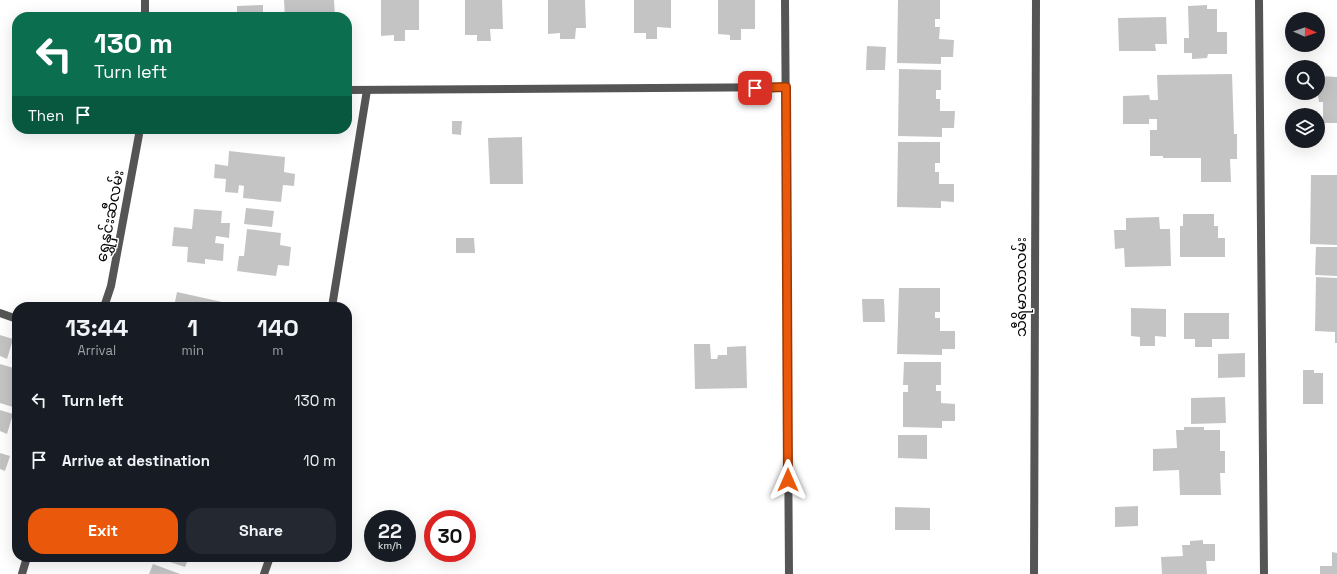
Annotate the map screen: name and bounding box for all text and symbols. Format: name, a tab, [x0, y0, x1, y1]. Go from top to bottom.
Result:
north arrow	[1285, 12, 1325, 52]
map controls	[1285, 12, 1325, 148]
text: 130 m	[94, 25, 173, 61]
icon: left	[28, 28, 80, 80]
text: Turn left	[94, 60, 167, 83]
button: search	[1285, 60, 1325, 100]
pin	[738, 71, 772, 105]
icon: arrive	[744, 77, 766, 99]
icon: arrive	[72, 104, 94, 126]
text: Then	[28, 106, 64, 125]
button: layers	[1285, 108, 1325, 148]
street label: ရွှေနှင်းဆီလမ်း	[91, 168, 131, 264]
street label: သီရိမာလာလမ်း	[1011, 237, 1033, 337]
text: 13:44	[65, 312, 128, 343]
text: 1	[187, 312, 198, 343]
text: 140	[257, 312, 299, 343]
text: Arrival	[77, 342, 116, 359]
text: min	[182, 342, 204, 359]
text: m	[272, 342, 284, 359]
icon: left	[28, 389, 50, 411]
text: Turn left	[62, 391, 124, 410]
text: 130 m	[294, 391, 336, 410]
icon: arrive	[28, 449, 50, 471]
text: Arrive at destination	[62, 451, 210, 470]
text: 10 m	[303, 451, 336, 470]
position arrow	[767, 459, 809, 501]
button: Exit	[28, 508, 178, 554]
button: Share	[186, 508, 336, 554]
speed limit sign: 30	[424, 510, 476, 562]
text: 22	[378, 518, 402, 544]
text: km/h	[378, 539, 402, 552]

